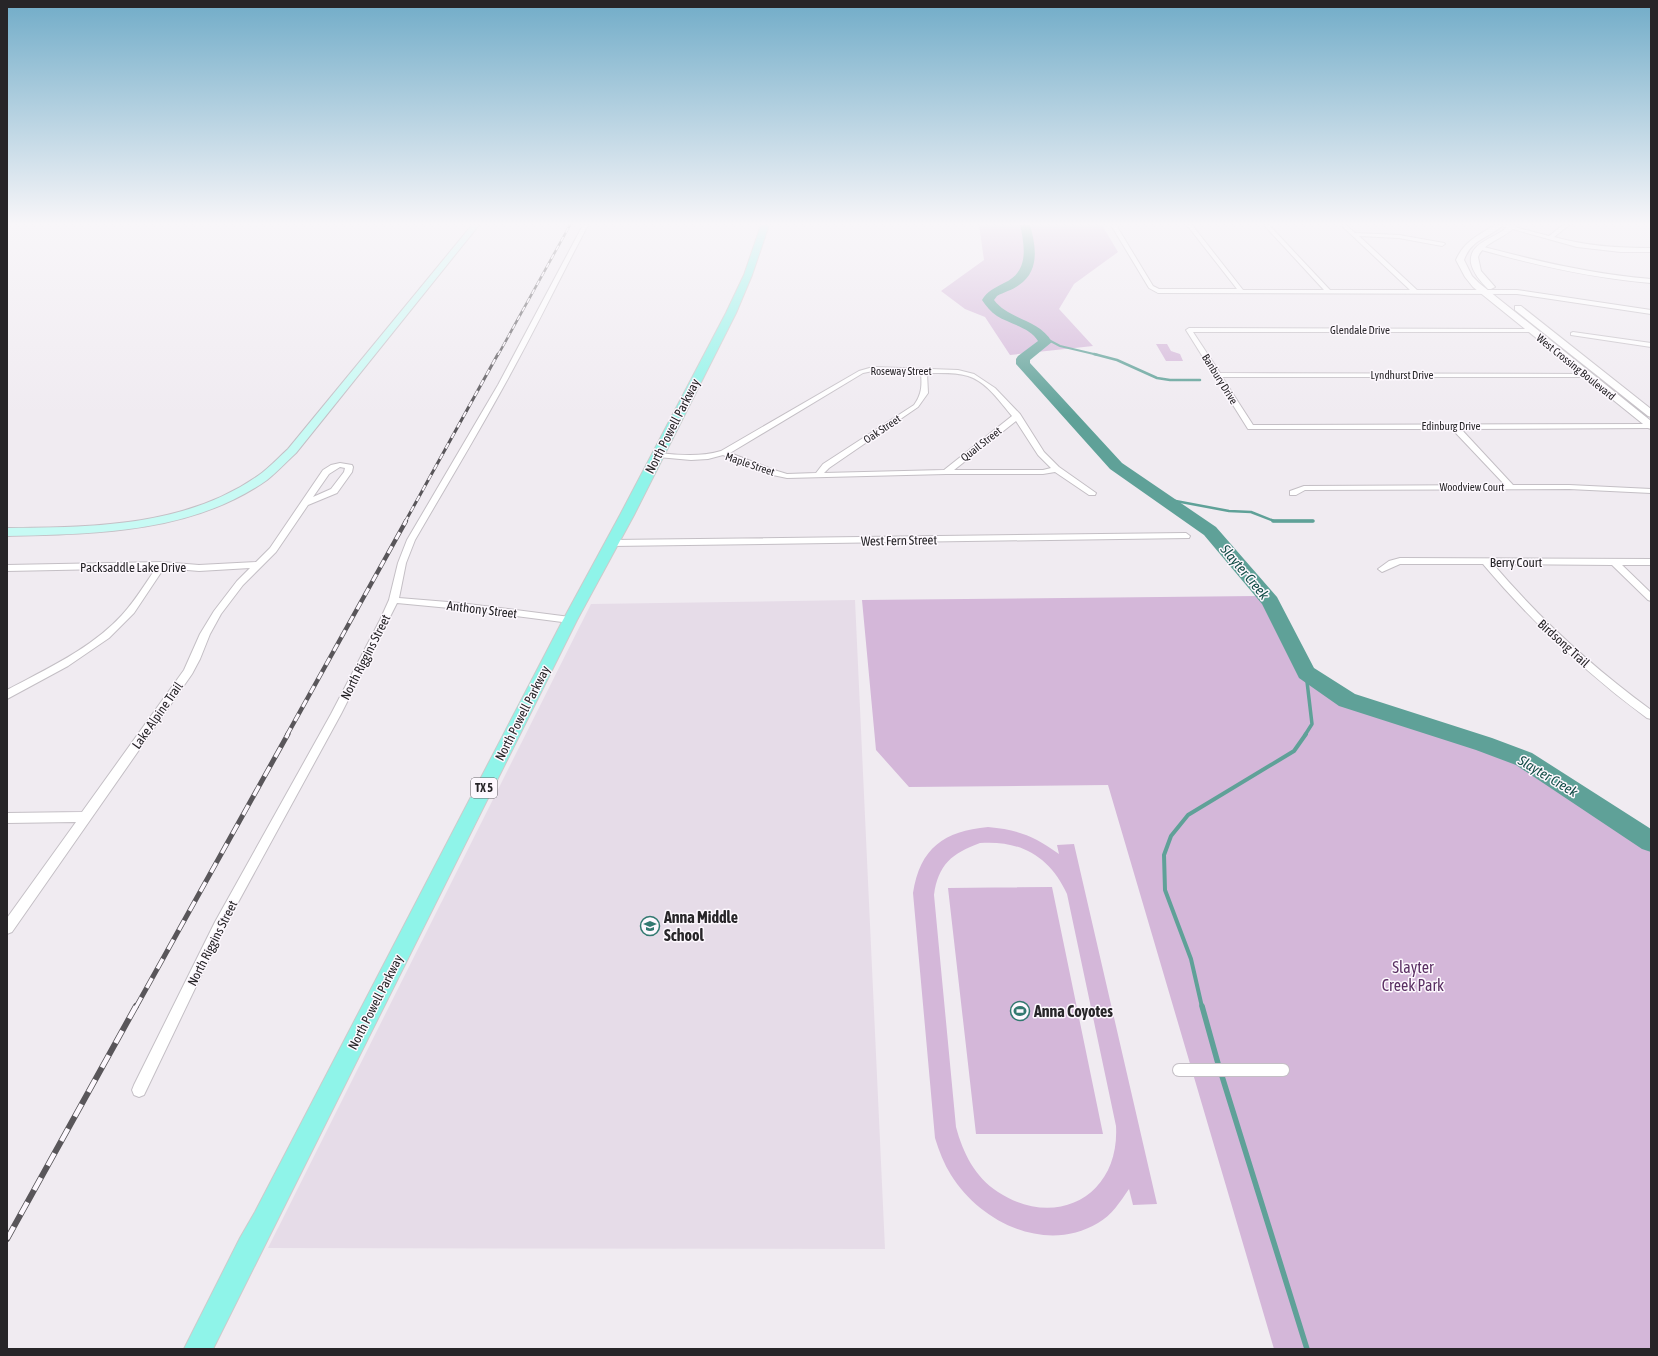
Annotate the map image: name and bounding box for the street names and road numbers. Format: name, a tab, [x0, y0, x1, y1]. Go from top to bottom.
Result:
street label: Glendale Drive	[1330, 324, 1390, 336]
street label: West Crossing Boulevard	[1534, 332, 1618, 402]
street label: Banbury Drive	[1200, 352, 1240, 406]
street label: Roseway Street	[870, 365, 932, 377]
street label: Lyndhurst Drive	[1371, 369, 1433, 381]
street label: North Powell Parkway	[642, 376, 703, 476]
street label: Oak Street	[861, 412, 903, 446]
street label: Edinburg Drive	[1422, 420, 1480, 432]
street label: Quail Street	[958, 425, 1004, 463]
street label: Maple Street	[724, 450, 776, 478]
street label: Woodview Court	[1440, 481, 1504, 493]
street label: West Fern Street	[861, 532, 938, 549]
street label: Berry Court	[1490, 555, 1543, 570]
street label: Packsaddle Lake Drive	[80, 560, 186, 575]
street label: Anthony Street	[446, 598, 518, 621]
street label: North Riggins Street	[337, 612, 394, 702]
street label: Birdsong Trail	[1535, 616, 1593, 671]
street label: North Powell Parkway	[492, 663, 553, 763]
street label: Lake Alpine Trail	[129, 679, 186, 752]
road number: TX 5	[471, 778, 497, 798]
street label: North Riggins Street	[184, 898, 241, 988]
street label: North Powell Parkway	[345, 952, 406, 1052]

